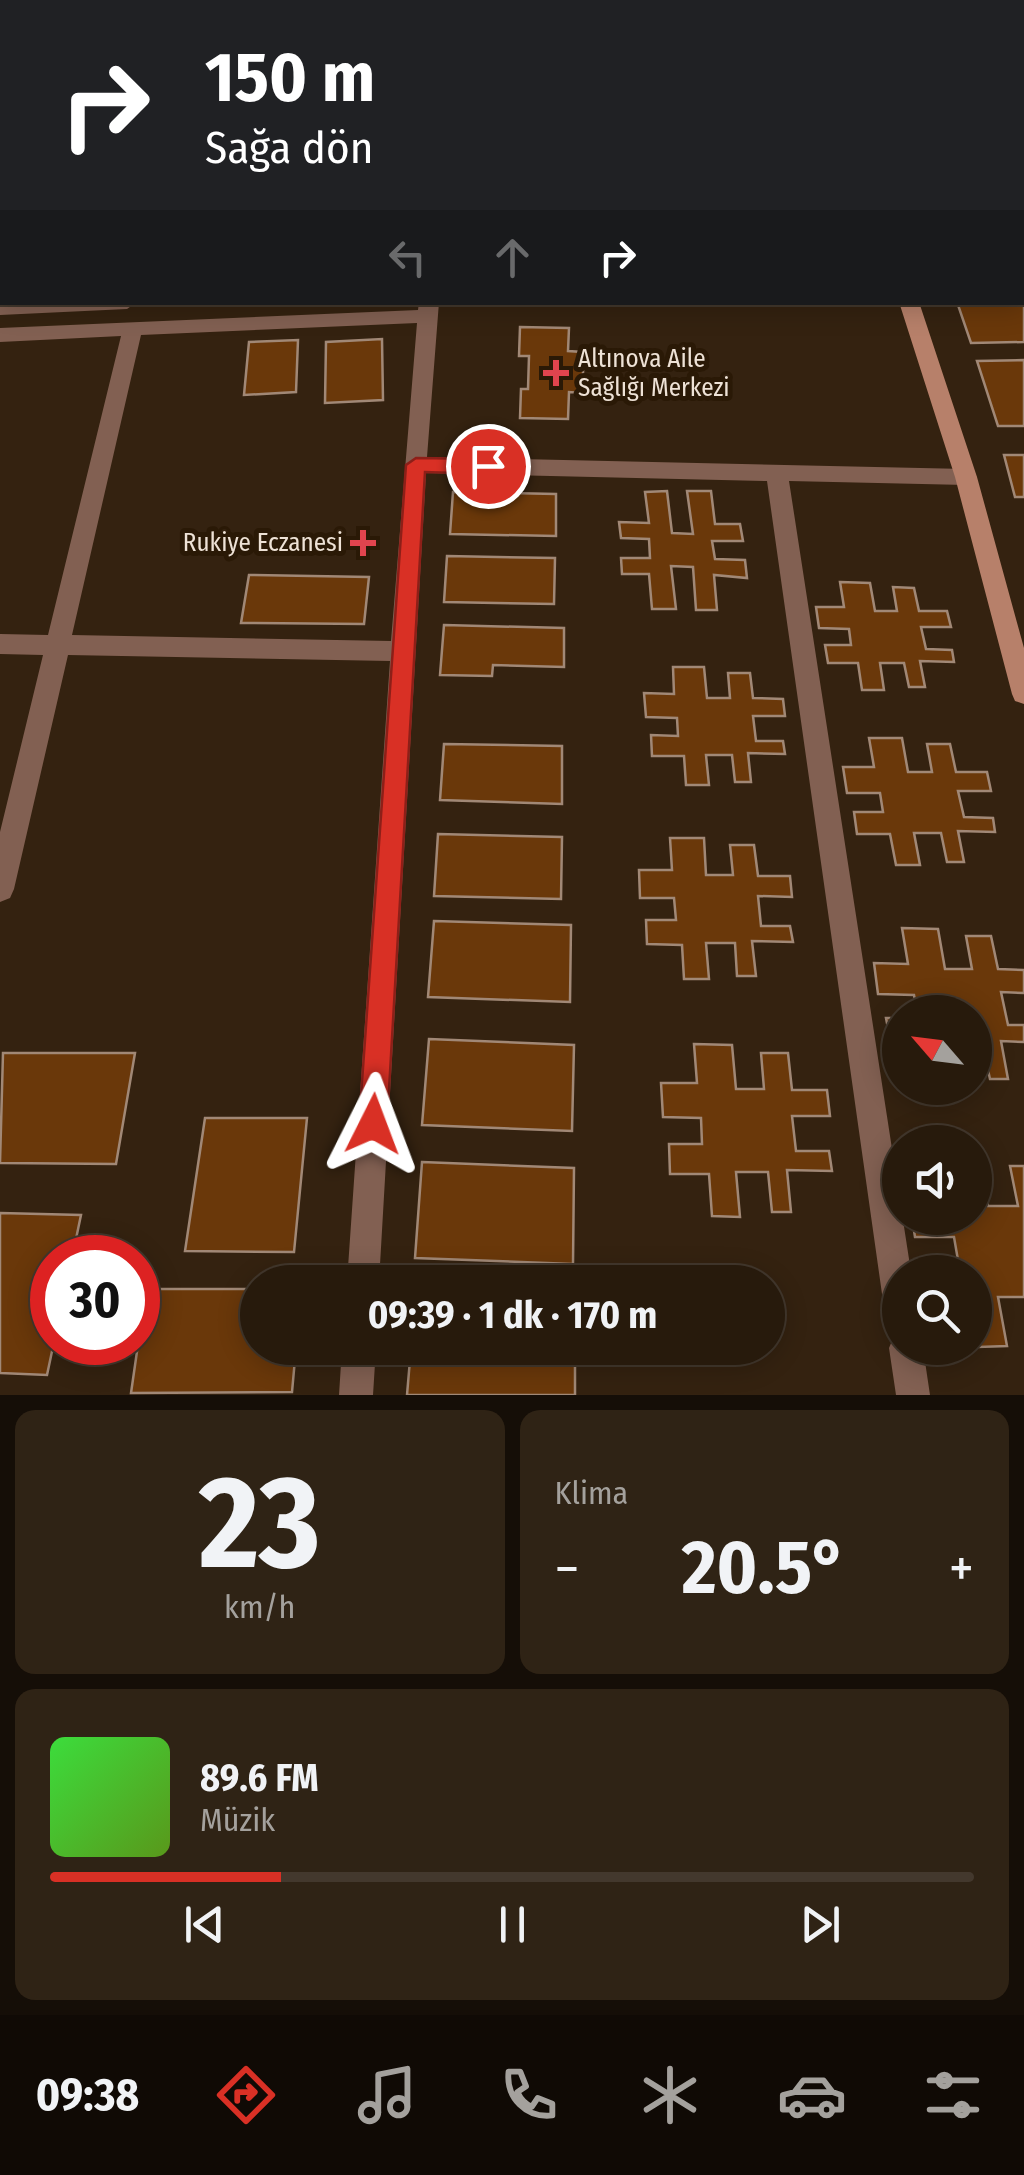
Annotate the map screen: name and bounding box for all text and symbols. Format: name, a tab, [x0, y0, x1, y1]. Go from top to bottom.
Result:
text: 150 m	[205, 36, 375, 120]
icon: right	[40, 40, 170, 170]
text: Sağa dön	[205, 121, 373, 175]
icon: left	[380, 230, 435, 285]
icon: ahead	[485, 230, 540, 285]
icon: right	[590, 230, 645, 285]
place label: Altınova Aile Sağlığı Merkezi	[578, 344, 730, 403]
marker: Altınova Aile Sağlığı Merkezi	[543, 360, 569, 386]
pin	[446, 424, 531, 509]
icon: arrive	[461, 439, 516, 494]
place label: Rukiye Eczanesi	[183, 528, 343, 558]
marker: Rukiye Eczanesi	[352, 532, 374, 554]
north arrow	[882, 995, 992, 1105]
map controls	[882, 995, 992, 1365]
position arrow	[321, 1072, 425, 1176]
button: sound	[882, 1125, 992, 1235]
speed limit sign: 30	[30, 1235, 160, 1365]
button: search	[882, 1255, 992, 1365]
text: 09:39 · 1 dk · 170 m	[368, 1292, 657, 1338]
text: 23	[199, 1445, 321, 1601]
text: Klima	[555, 1474, 628, 1512]
text: 20.5°	[682, 1523, 847, 1613]
text: −	[555, 1536, 579, 1602]
text: +	[949, 1536, 974, 1602]
text: km/h	[224, 1588, 295, 1626]
text: 89.6 FM	[200, 1755, 319, 1801]
text: Müzik	[200, 1801, 275, 1839]
icon: previous	[177, 1897, 232, 1952]
icon: pause	[485, 1897, 540, 1952]
icon: next	[793, 1897, 848, 1952]
icon: directions	[211, 2060, 281, 2130]
icon: music	[352, 2060, 422, 2130]
icon: phone	[494, 2060, 564, 2130]
icon: climate	[635, 2060, 705, 2130]
icon: car	[777, 2060, 847, 2130]
icon: filters	[918, 2060, 988, 2130]
text: 09:38	[36, 2068, 139, 2122]

